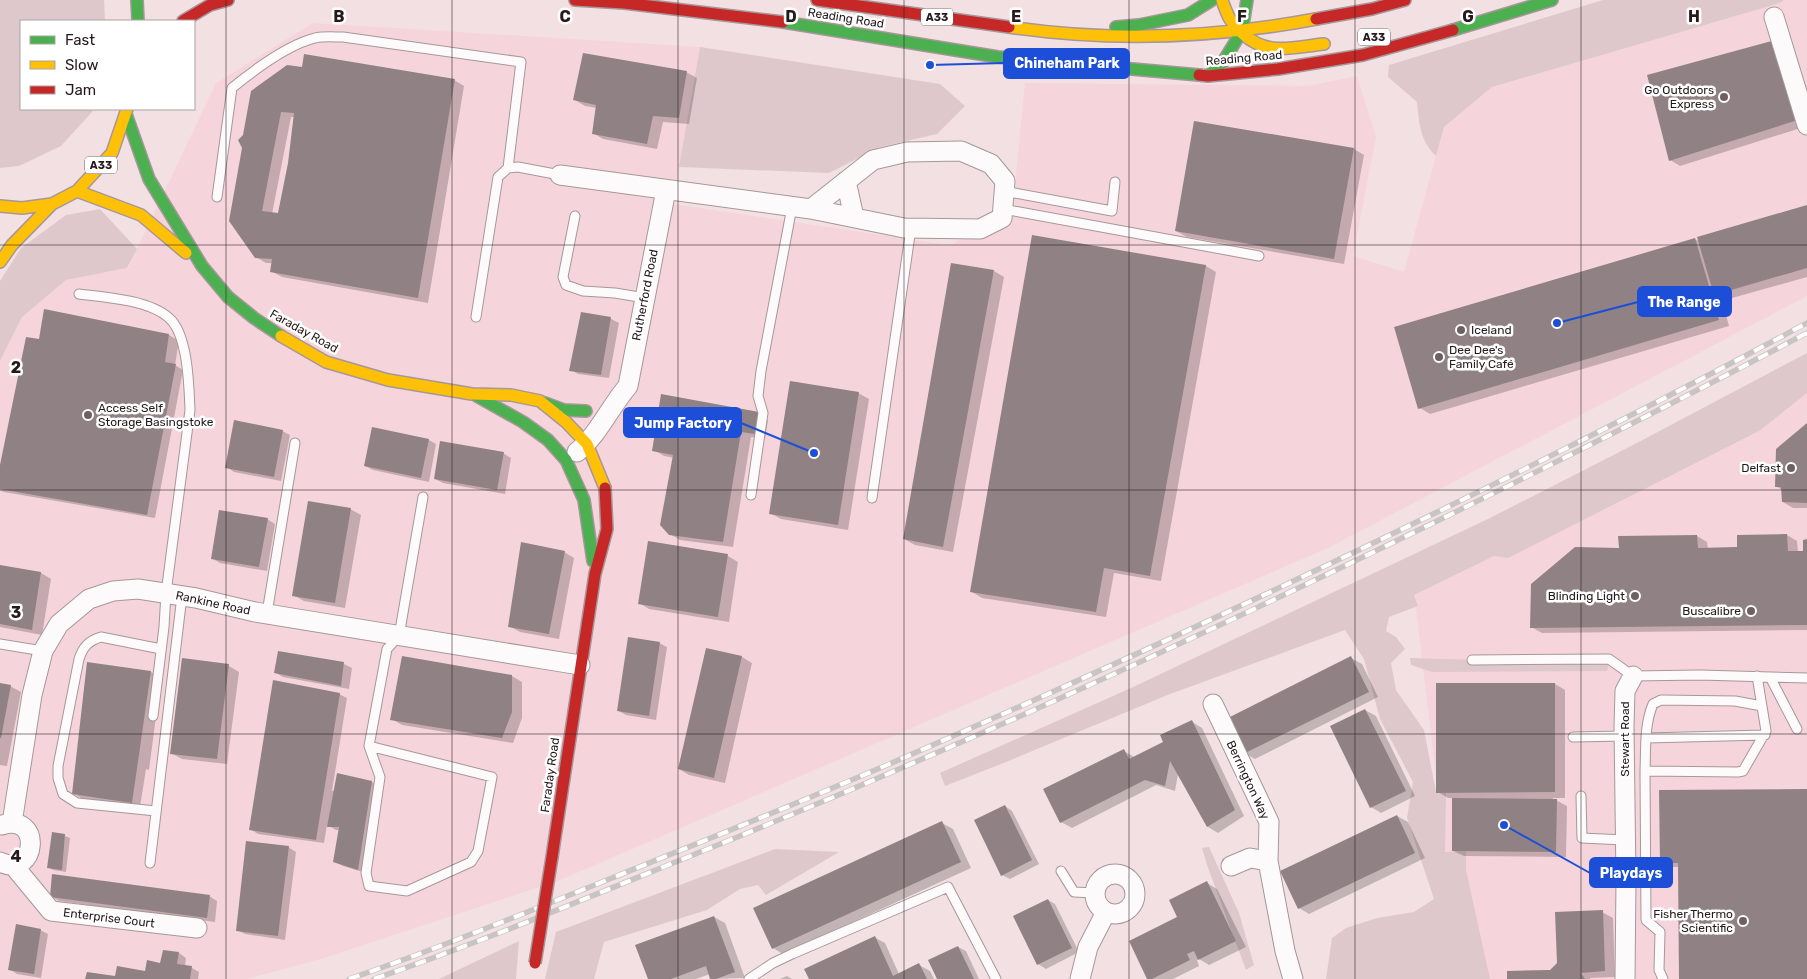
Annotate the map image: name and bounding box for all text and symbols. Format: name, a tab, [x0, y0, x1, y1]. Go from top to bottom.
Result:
street label: Reading Road	[807, 5, 885, 31]
text: B	[333, 7, 345, 26]
text: C	[559, 7, 571, 26]
text: D	[785, 7, 797, 26]
text: E	[1011, 7, 1021, 26]
text: F	[1237, 7, 1247, 26]
text: G	[1462, 7, 1474, 26]
text: H	[1688, 7, 1700, 26]
road number: A33	[921, 8, 953, 26]
legend	[20, 20, 195, 110]
road number: A33	[1358, 28, 1390, 46]
text: Fast	[65, 31, 95, 49]
street label: Reading Road	[1205, 48, 1283, 68]
callout: Chineham Park	[1004, 49, 1129, 78]
text: Chineham Park	[1014, 55, 1121, 72]
text: Slow	[65, 56, 98, 74]
text: Jam	[65, 81, 96, 99]
place label: Go Outdoors Express	[1644, 83, 1714, 111]
marker: Go Outdoors Express	[1718, 91, 1730, 103]
road number: A33	[85, 156, 117, 174]
street label: Rutherford Road	[629, 248, 661, 342]
callout: The Range	[1638, 287, 1731, 316]
text: The Range	[1647, 294, 1721, 311]
street label: Faraday Road	[268, 307, 340, 355]
place label: Iceland	[1471, 323, 1512, 337]
marker: Iceland	[1455, 324, 1467, 336]
place label: Dee Dee's Family Café	[1449, 343, 1514, 371]
marker: Dee Dee's Family Café	[1433, 351, 1445, 363]
text: 2	[11, 358, 21, 377]
place label: Access Self Storage Basingstoke	[98, 401, 214, 429]
callout: Jump Factory	[624, 408, 741, 437]
marker: Access Self Storage Basingstoke	[82, 409, 94, 421]
text: Jump Factory	[634, 415, 732, 432]
place label: Delfast	[1741, 461, 1781, 475]
marker: Delfast	[1785, 462, 1797, 474]
street label: Rankine Road	[174, 588, 252, 618]
place label: Blinding Light	[1548, 589, 1625, 603]
marker: Blinding Light	[1629, 590, 1641, 602]
text: 3	[11, 603, 21, 622]
place label: Buscalibre	[1682, 604, 1741, 618]
marker: Buscalibre	[1745, 605, 1757, 617]
street label: Stewart Road	[1618, 701, 1632, 777]
street label: Faraday Road	[538, 737, 562, 813]
street label: Berrington Way	[1224, 738, 1273, 822]
text: 4	[11, 847, 22, 866]
callout: Playdays	[1590, 858, 1672, 887]
text: Playdays	[1600, 865, 1662, 882]
street label: Enterprise Court	[62, 905, 156, 931]
place label: Fisher Thermo Scientific	[1653, 907, 1733, 935]
marker: Fisher Thermo Scientific	[1737, 915, 1749, 927]

